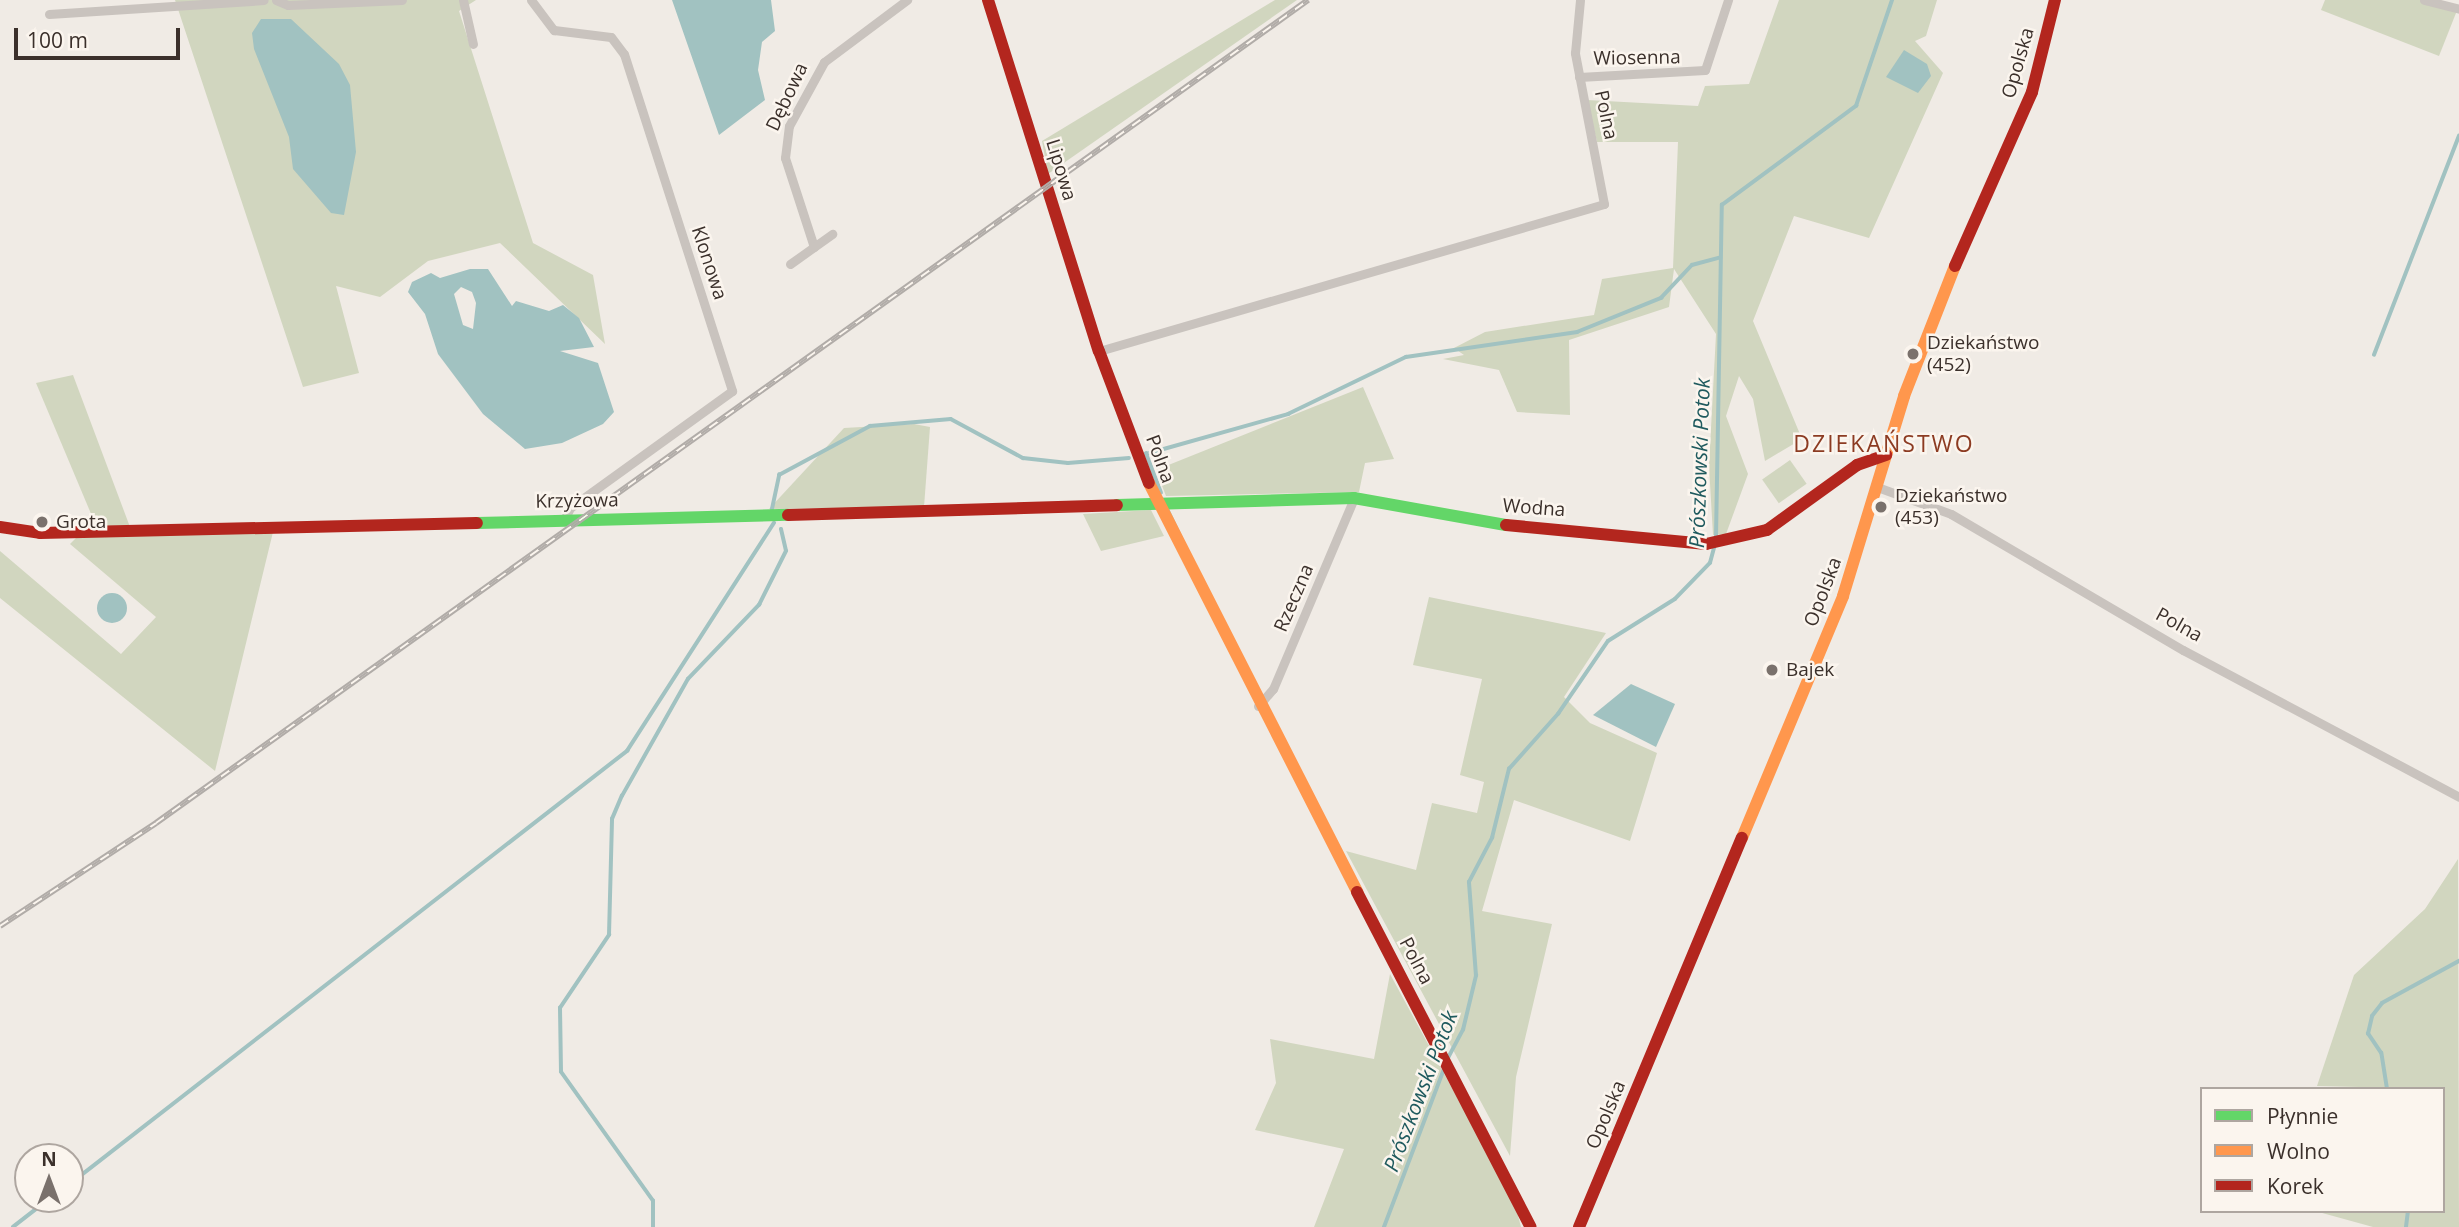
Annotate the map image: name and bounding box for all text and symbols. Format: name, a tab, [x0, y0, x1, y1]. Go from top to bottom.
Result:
scale bar	[18, 14, 184, 58]
street label: Opolska	[1997, 25, 2039, 101]
text: 100 m	[27, 26, 88, 54]
street label: Wiosenna	[1593, 46, 1681, 70]
street label: Dębowa	[761, 59, 813, 135]
street label: Polna	[1590, 88, 1622, 142]
street label: Lipowa	[1041, 137, 1081, 203]
street label: Klonowa	[686, 223, 732, 303]
place label: Dziekaństwo (452)	[1927, 332, 2039, 376]
marker: Dziekaństwo (452)	[1905, 346, 1921, 362]
water label: Prószkowski Potok	[1683, 377, 1715, 549]
district label: DZIEKAŃSTWO	[1795, 429, 1973, 457]
street label: Polna	[1141, 432, 1179, 486]
place label: Dziekaństwo (453)	[1895, 485, 2007, 529]
street label: Krzyżowa	[535, 489, 619, 513]
street label: Wodna	[1502, 494, 1566, 522]
marker: Dziekaństwo (453)	[1873, 499, 1889, 515]
place label: Grota	[56, 511, 106, 533]
marker: Grota	[34, 514, 50, 530]
street label: Opolska	[1799, 554, 1847, 630]
street label: Rzeczna	[1270, 561, 1318, 635]
street label: Polna	[2152, 603, 2206, 647]
place label: Bajek	[1786, 659, 1834, 681]
marker: Bajek	[1764, 662, 1780, 678]
street label: Polna	[1394, 934, 1438, 988]
water label: Prószkowski Potok	[1378, 1007, 1462, 1175]
street label: Opolska	[1581, 1077, 1631, 1153]
legend	[2200, 1087, 2445, 1213]
text: Płynnie	[2267, 1102, 2338, 1130]
text: Wolno	[2267, 1137, 2330, 1165]
north arrow	[14, 1143, 84, 1213]
text: N	[41, 1146, 57, 1172]
text: Korek	[2267, 1172, 2324, 1200]

